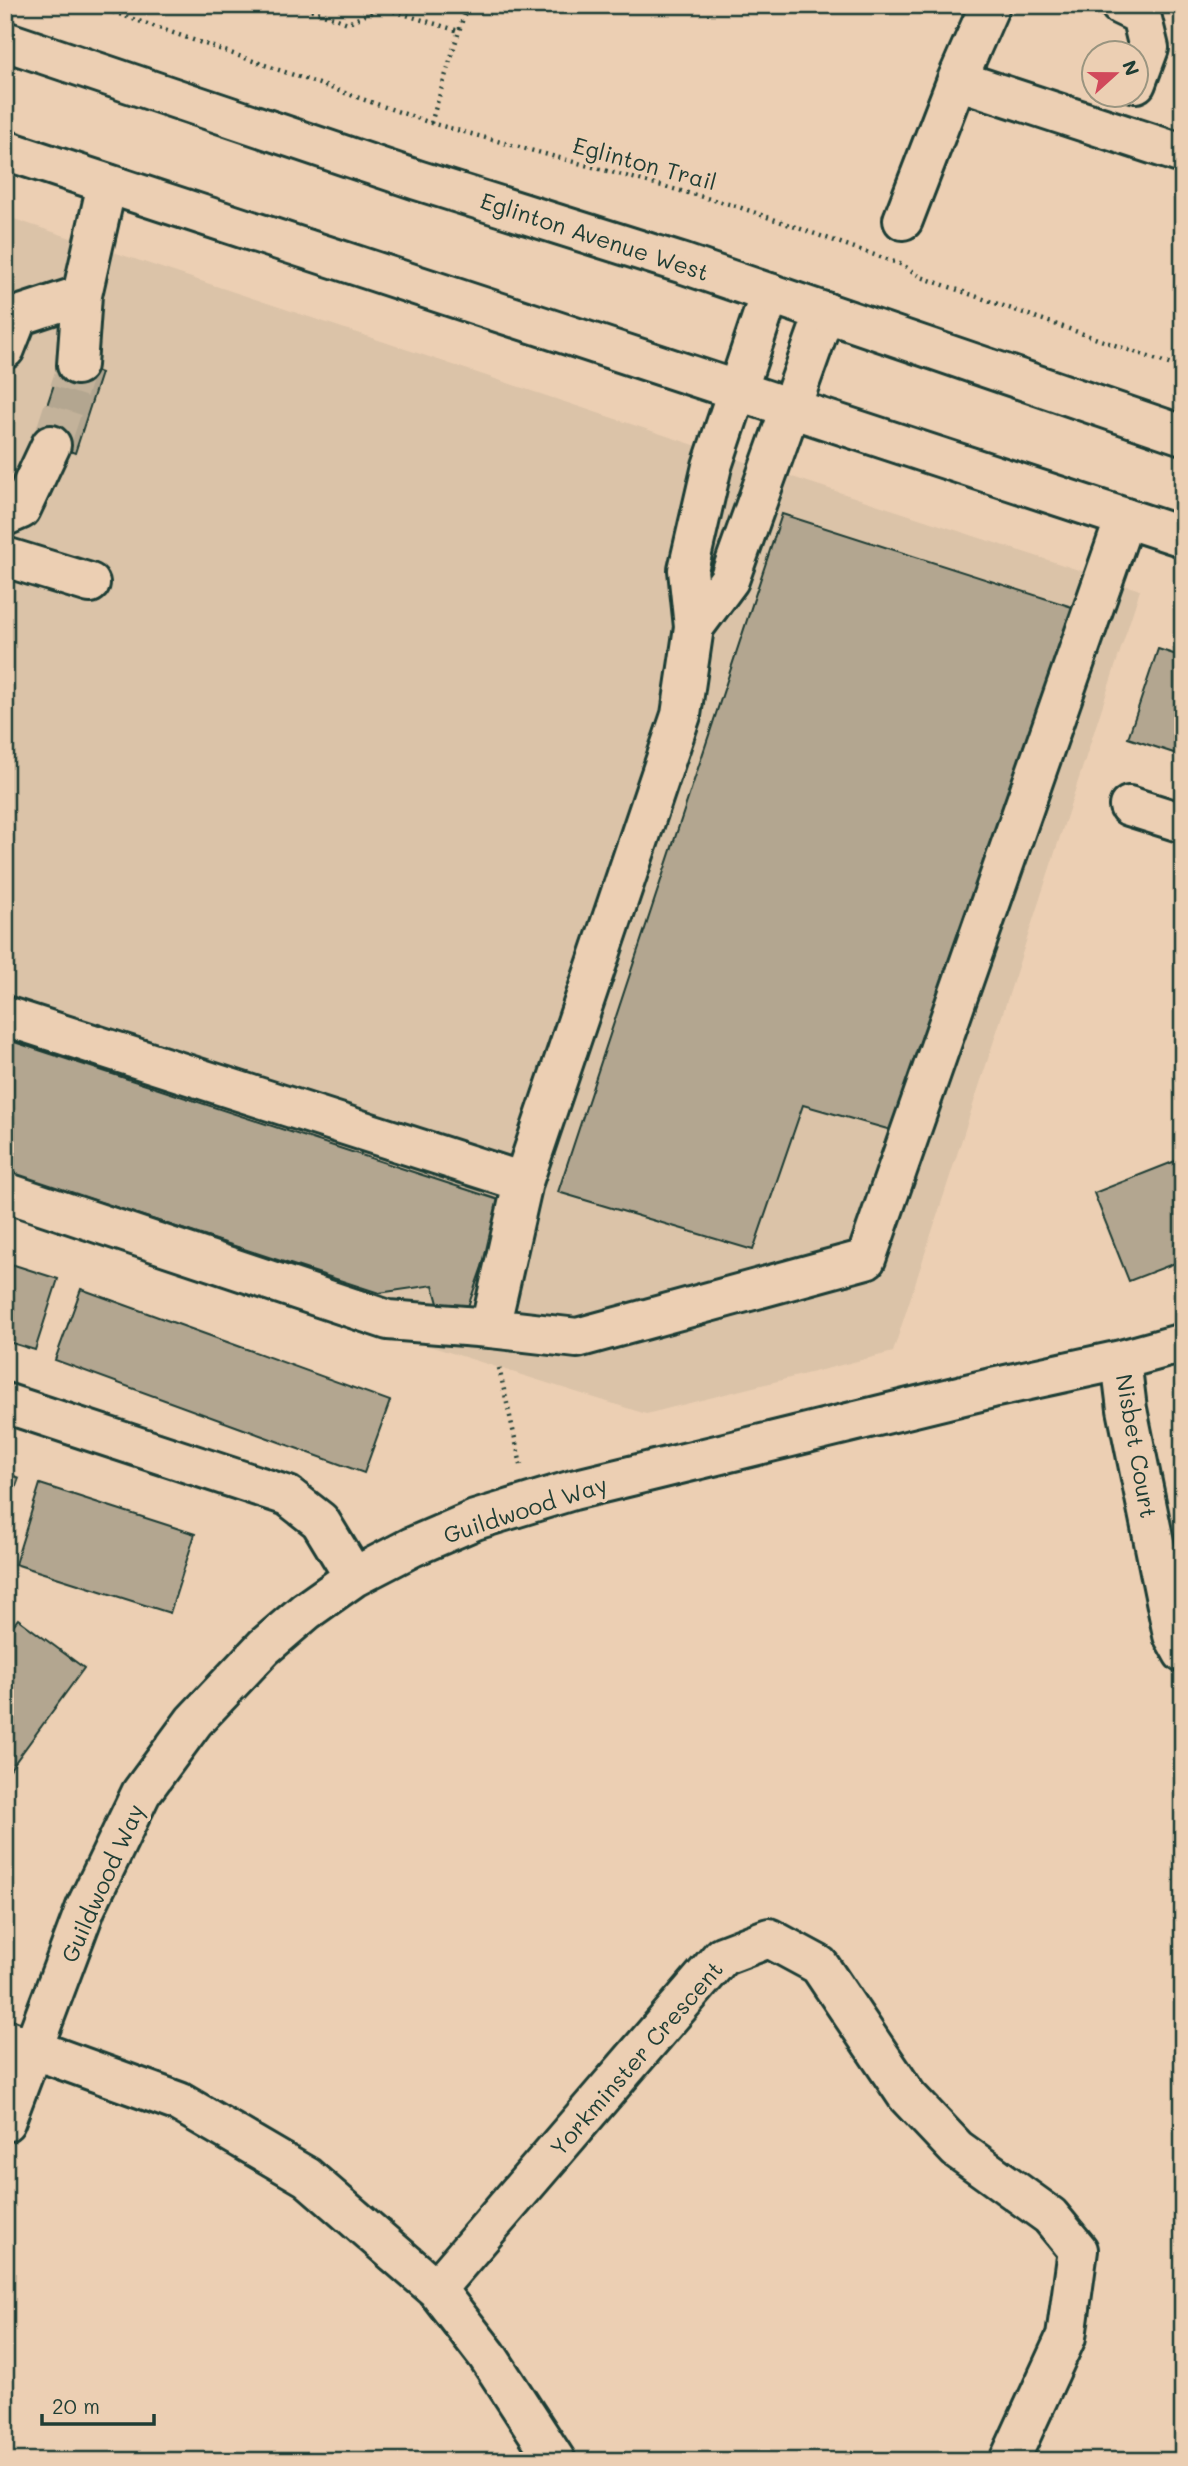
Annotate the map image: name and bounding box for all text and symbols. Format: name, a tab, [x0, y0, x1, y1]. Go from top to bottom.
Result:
north arrow	[1080, 38, 1150, 108]
text: N	[1117, 57, 1146, 79]
street label: Eglinton Trail	[570, 129, 720, 197]
street label: Eglinton Avenue West	[477, 185, 713, 287]
street label: Nisbet Court	[1110, 1372, 1164, 1520]
street label: Guildwood Way	[439, 1468, 611, 1550]
street label: Guildwood Way	[54, 1799, 150, 1967]
street label: Yorkminster Crescent	[543, 1954, 729, 2162]
scale bar	[42, 2382, 154, 2426]
text: 20 m	[52, 2392, 100, 2419]

